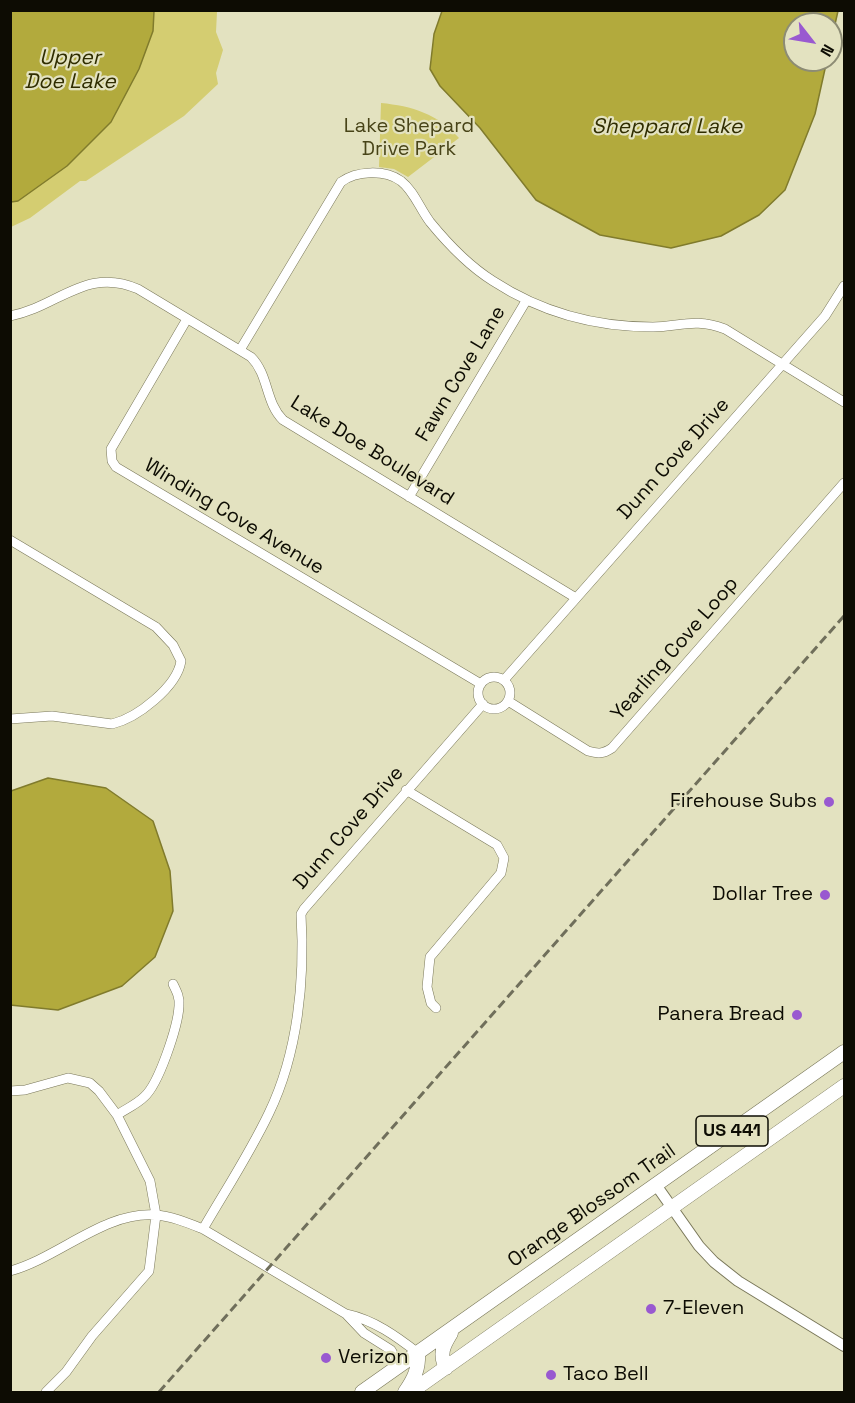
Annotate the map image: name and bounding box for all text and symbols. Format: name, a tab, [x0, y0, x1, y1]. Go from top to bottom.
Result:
north arrow	[783, 12, 843, 72]
text: N	[815, 40, 839, 60]
water label: Upper Doe Lake	[24, 45, 116, 95]
water label: Sheppard Lake	[592, 114, 742, 140]
park label: Lake Shepard Drive Park	[344, 115, 474, 162]
street label: Fawn Cove Lane	[411, 302, 511, 446]
street label: Lake Doe Boulevard	[286, 391, 458, 511]
street label: Dunn Cove Drive	[613, 393, 735, 525]
street label: Winding Cove Avenue	[140, 454, 328, 580]
street label: Yearling Cove Loop	[606, 572, 744, 726]
street label: Dunn Cove Drive	[289, 762, 409, 894]
place label: Firehouse Subs	[670, 790, 817, 814]
marker: Firehouse Subs	[822, 795, 836, 809]
place label: Dollar Tree	[712, 883, 813, 907]
marker: Dollar Tree	[818, 888, 832, 902]
place label: Panera Bread	[657, 1003, 785, 1027]
marker: Panera Bread	[790, 1008, 804, 1022]
road number: US 441	[696, 1116, 768, 1146]
street label: Orange Blossom Trail	[504, 1139, 680, 1273]
place label: 7-Eleven	[663, 1297, 744, 1321]
marker: 7-Eleven	[644, 1302, 658, 1316]
place label: Verizon	[338, 1346, 409, 1370]
marker: Verizon	[319, 1351, 333, 1365]
place label: Taco Bell	[563, 1363, 649, 1387]
marker: Taco Bell	[544, 1368, 558, 1382]

